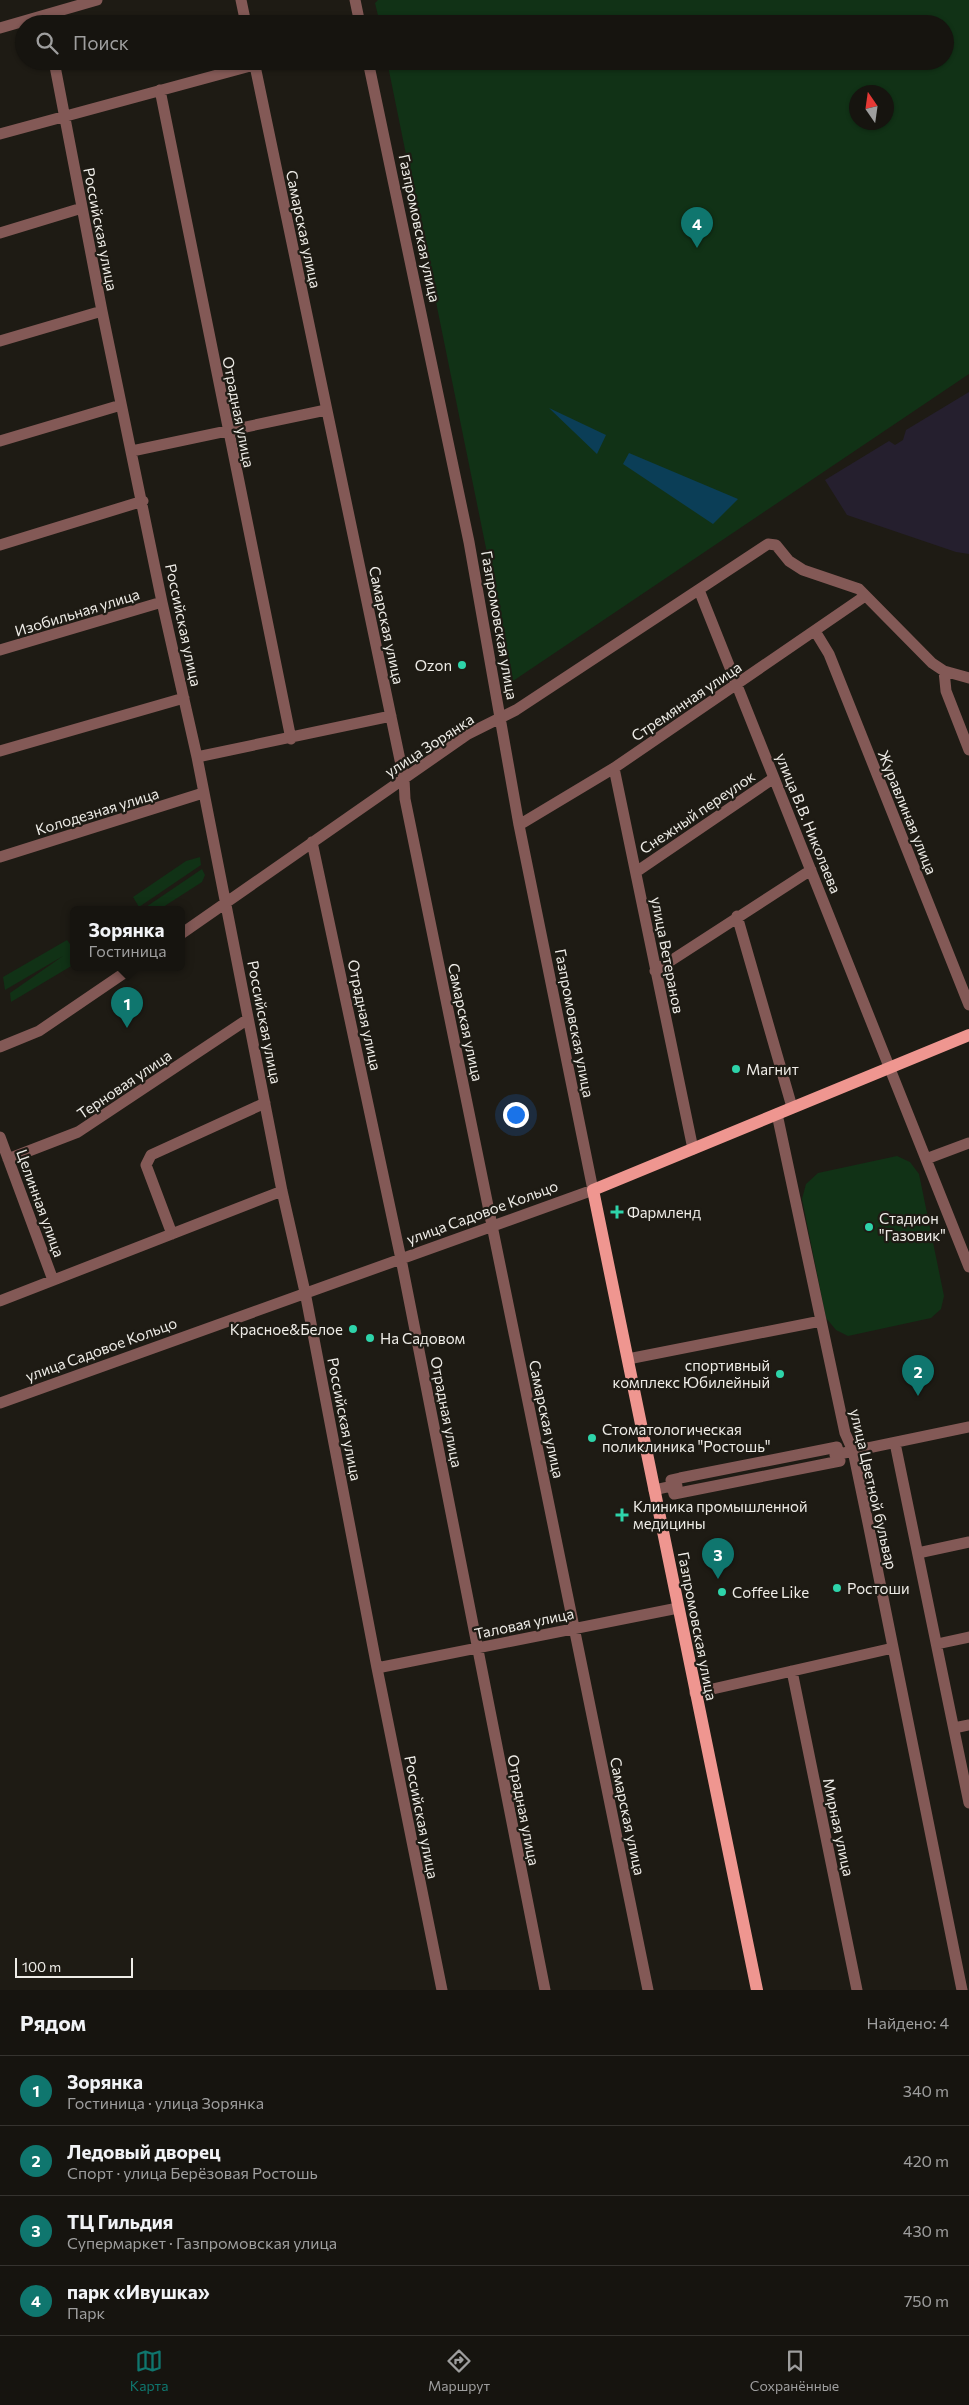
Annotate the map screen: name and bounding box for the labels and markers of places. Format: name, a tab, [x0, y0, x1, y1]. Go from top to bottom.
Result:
pin: 4	[681, 207, 713, 248]
place label: Ozon	[415, 656, 452, 674]
marker: Ozon	[456, 659, 468, 671]
pin: 1	[111, 987, 143, 1028]
place label: Магнит	[746, 1060, 799, 1078]
marker: Магнит	[730, 1063, 742, 1075]
place label: Фармленд	[627, 1203, 701, 1221]
marker: Фармленд	[611, 1206, 623, 1218]
place label: Стадион "Газовик"	[879, 1209, 946, 1244]
marker: Стадион "Газовик"	[863, 1221, 875, 1233]
place label: Красное&Белое	[230, 1320, 343, 1338]
marker: Красное&Белое	[347, 1323, 359, 1335]
place label: На Садовом	[380, 1329, 465, 1347]
marker: На Садовом	[364, 1332, 376, 1344]
pin: 2	[902, 1355, 934, 1396]
place label: спортивный комплекс Юбилейный	[612, 1356, 770, 1391]
marker: спортивный комплекс Юбилейный	[774, 1368, 786, 1380]
place label: Стоматологическая поликлиника "Ростошь"	[602, 1420, 771, 1455]
marker: Стоматологическая поликлиника "Ростошь"	[586, 1432, 598, 1444]
place label: Клиника промышленной медицины	[633, 1497, 808, 1532]
marker: Клиника промышленной медицины	[615, 1508, 629, 1522]
pin: 3	[702, 1538, 734, 1579]
place label: Ростоши	[847, 1579, 910, 1597]
marker: Ростоши	[831, 1582, 843, 1594]
place label: Coffee Like	[732, 1583, 809, 1601]
marker: Coffee Like	[716, 1586, 728, 1598]

